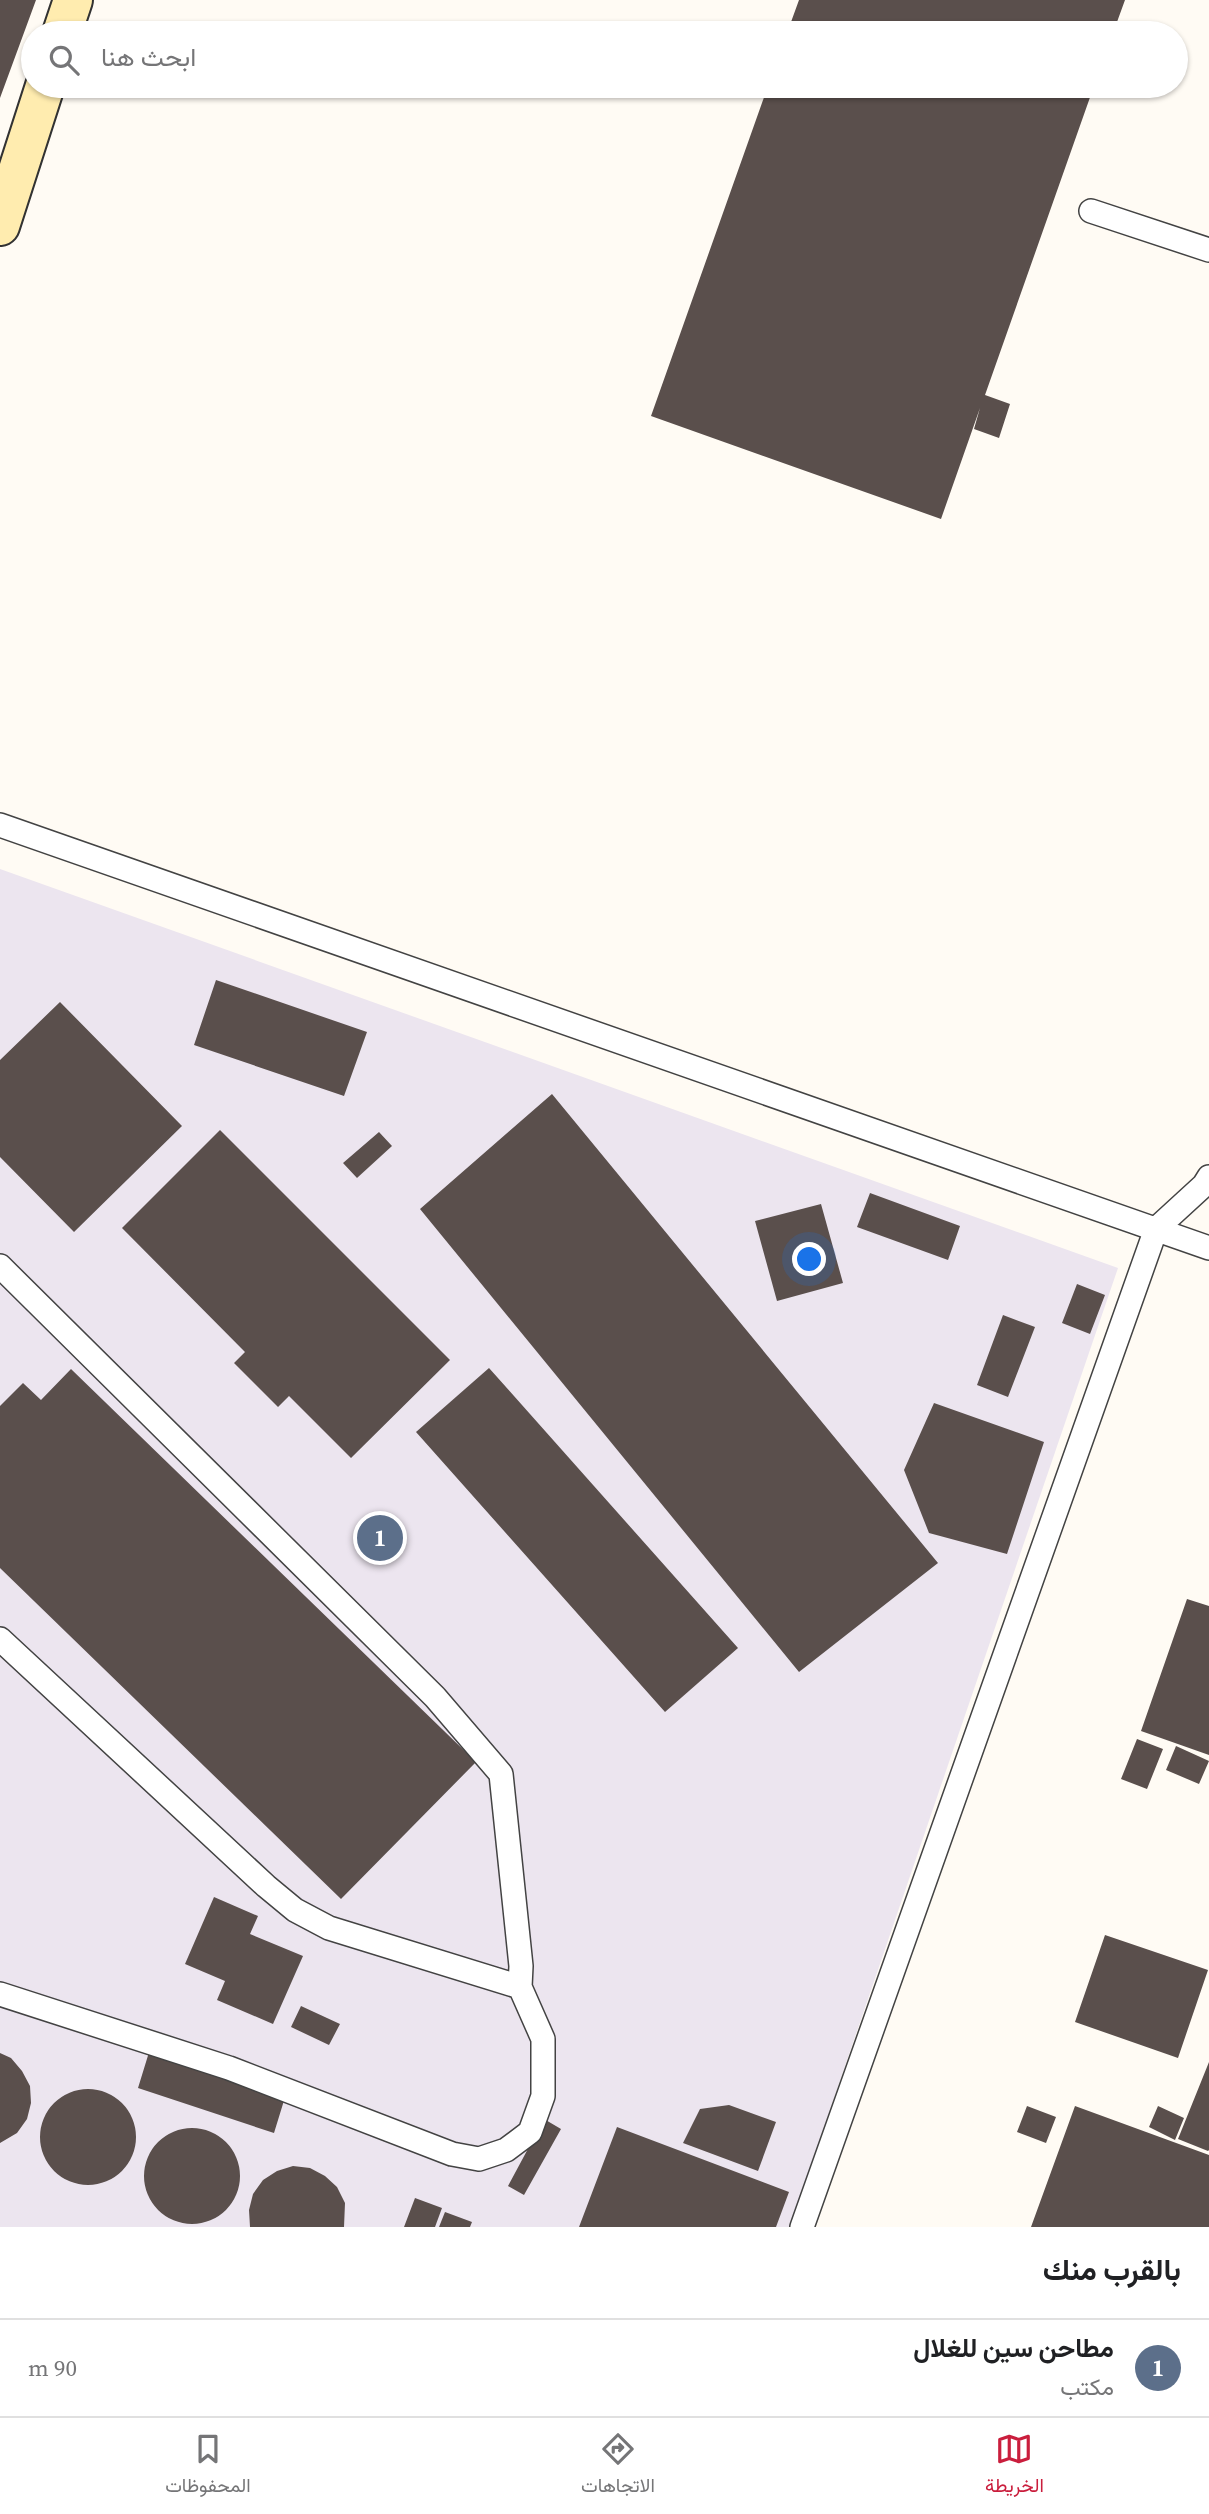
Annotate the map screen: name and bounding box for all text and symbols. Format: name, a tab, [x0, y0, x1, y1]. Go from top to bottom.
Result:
search box	[21, 21, 1188, 98]
text: ابحث هنا	[101, 39, 196, 75]
icon: search	[45, 41, 83, 79]
your location	[792, 1242, 826, 1276]
pin: 1	[357, 1512, 403, 1564]
text: بالقرب منك	[1043, 2249, 1181, 2290]
text: مطاحن سين للغلال	[913, 2330, 1114, 2366]
text: 90 m	[28, 2352, 77, 2384]
text: 1	[1152, 2352, 1164, 2384]
text: مكتب	[1060, 2371, 1114, 2403]
tab: المحفوظات	[165, 2430, 251, 2502]
tab: الاتجاهات	[581, 2430, 655, 2502]
tab: الخريطة	[985, 2430, 1044, 2502]

